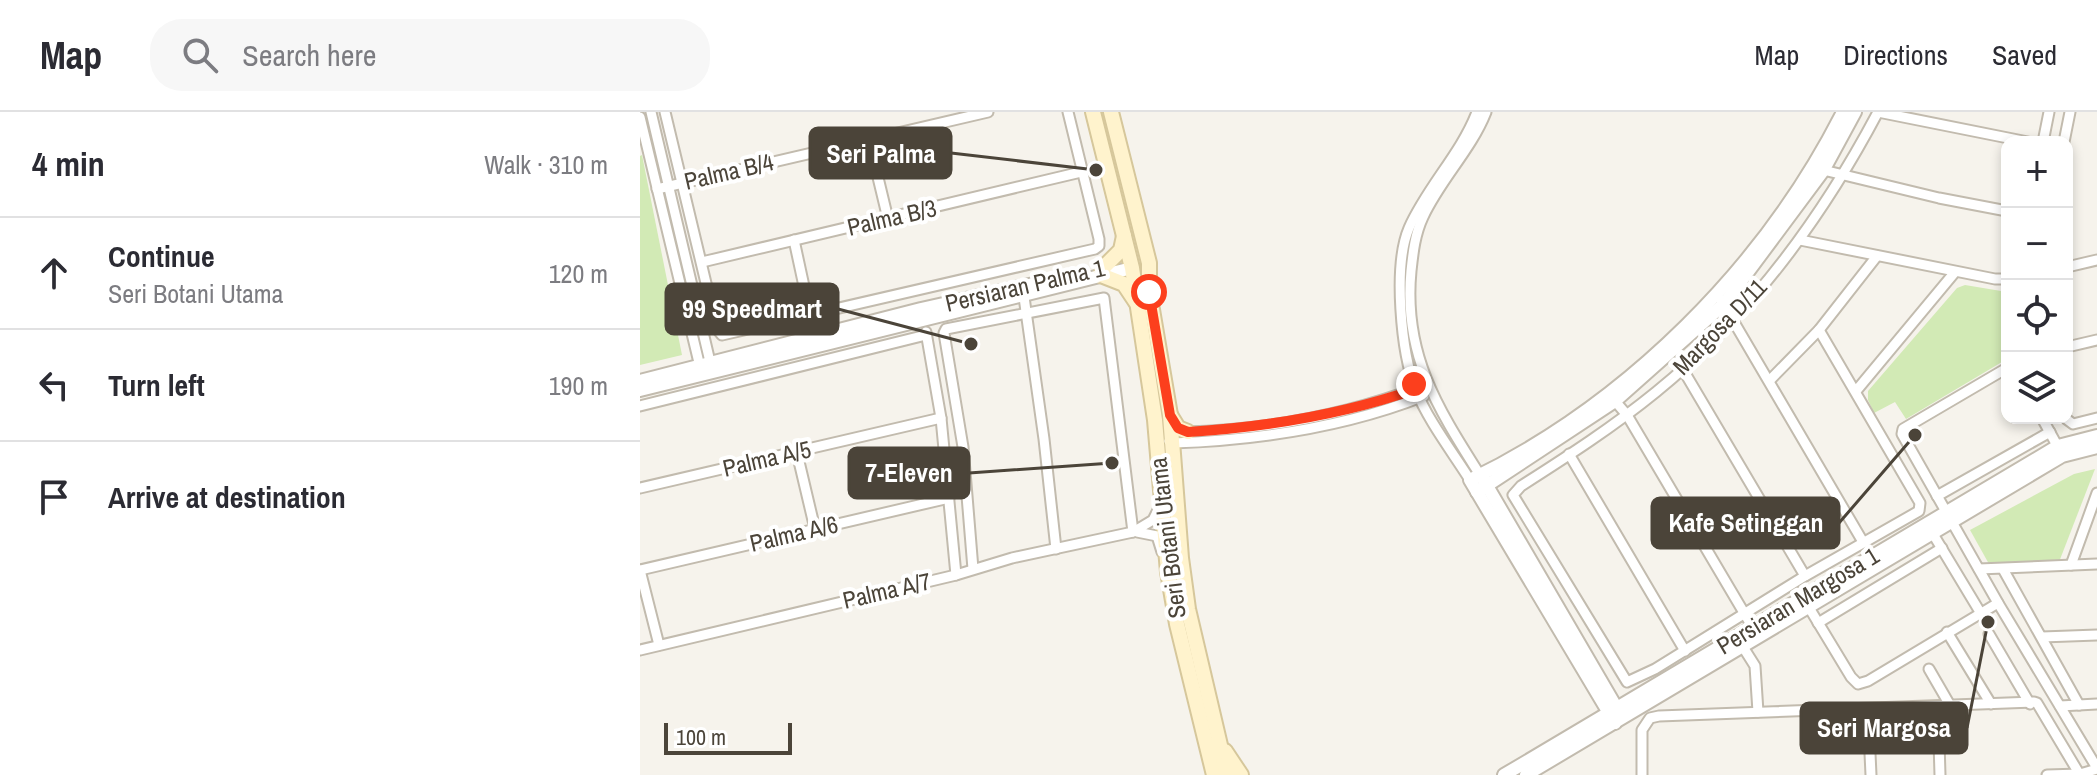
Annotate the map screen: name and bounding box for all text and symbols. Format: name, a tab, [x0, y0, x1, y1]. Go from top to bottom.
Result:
search box	[150, 19, 710, 91]
text: Map	[40, 30, 102, 81]
icon: search	[178, 33, 222, 77]
text: Search here	[242, 35, 376, 75]
text: Map	[1755, 36, 1799, 74]
text: Directions	[1843, 36, 1948, 74]
text: Saved	[1992, 36, 2057, 74]
callout: Seri Palma	[810, 128, 951, 178]
text: Seri Palma	[826, 136, 936, 171]
map controls	[2001, 136, 2073, 424]
button: +	[2001, 136, 2073, 208]
text: 4 min	[32, 141, 105, 187]
street label: Palma B/4	[681, 145, 777, 197]
text: Walk · 310 m	[484, 147, 608, 182]
street label: Palma B/3	[844, 191, 940, 243]
button: −	[2001, 208, 2073, 280]
text: Continue	[108, 236, 215, 276]
icon: ahead	[32, 251, 76, 295]
street label: Persiaran Palma 1	[942, 251, 1108, 319]
text: 120 m	[549, 256, 608, 291]
street label: Margosa D/11	[1665, 271, 1773, 381]
route start	[1131, 274, 1167, 310]
text: Seri Botani Utama	[108, 276, 283, 311]
button: locate	[2001, 280, 2073, 352]
callout: 99 Speedmart	[666, 284, 838, 334]
text: 99 Speedmart	[682, 291, 822, 326]
button: layers	[2001, 352, 2073, 424]
icon: left	[32, 363, 76, 407]
text: Turn left	[108, 365, 205, 405]
route end	[1396, 366, 1432, 402]
text: 190 m	[549, 368, 608, 403]
street label: Palma A/5	[719, 432, 814, 484]
callout: 7-Eleven	[849, 448, 969, 498]
text: 7-Eleven	[865, 455, 953, 490]
street label: Seri Botani Utama	[1141, 456, 1193, 620]
icon: arrive	[32, 475, 76, 519]
text: Arrive at destination	[108, 477, 346, 517]
callout: Kafe Setinggan	[1652, 498, 1839, 548]
text: Kafe Setinggan	[1668, 505, 1824, 540]
street label: Palma A/6	[746, 507, 841, 559]
street label: Persiaran Margosa 1	[1710, 539, 1885, 661]
street label: Palma A/7	[839, 564, 934, 616]
callout: Seri Margosa	[1801, 703, 1967, 753]
text: Seri Margosa	[1817, 710, 1951, 745]
scale bar	[664, 719, 792, 755]
text: 100 m	[676, 722, 726, 752]

